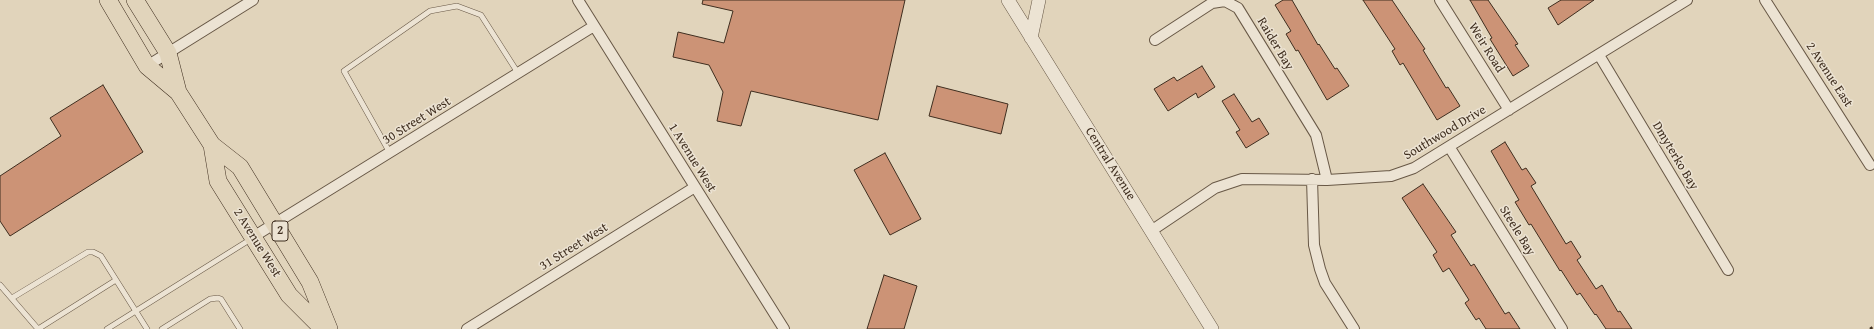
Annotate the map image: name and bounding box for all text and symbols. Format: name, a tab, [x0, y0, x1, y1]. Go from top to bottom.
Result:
street label: Raider Bay	[1253, 15, 1297, 73]
street label: Weir Road	[1465, 20, 1507, 76]
street label: 2 Avenue East	[1802, 40, 1856, 110]
street label: 30 Street West	[380, 94, 454, 148]
street label: Southwood Drive	[1401, 102, 1489, 164]
street label: Dmyterko Bay	[1649, 119, 1701, 193]
street label: 1 Avenue West	[665, 121, 719, 195]
street label: Central Avenue	[1081, 125, 1139, 203]
street label: Steele Bay	[1496, 203, 1538, 259]
street label: 2 Avenue West	[230, 206, 284, 280]
street label: 31 Street West	[537, 220, 611, 274]
road number: 2	[272, 221, 288, 241]

